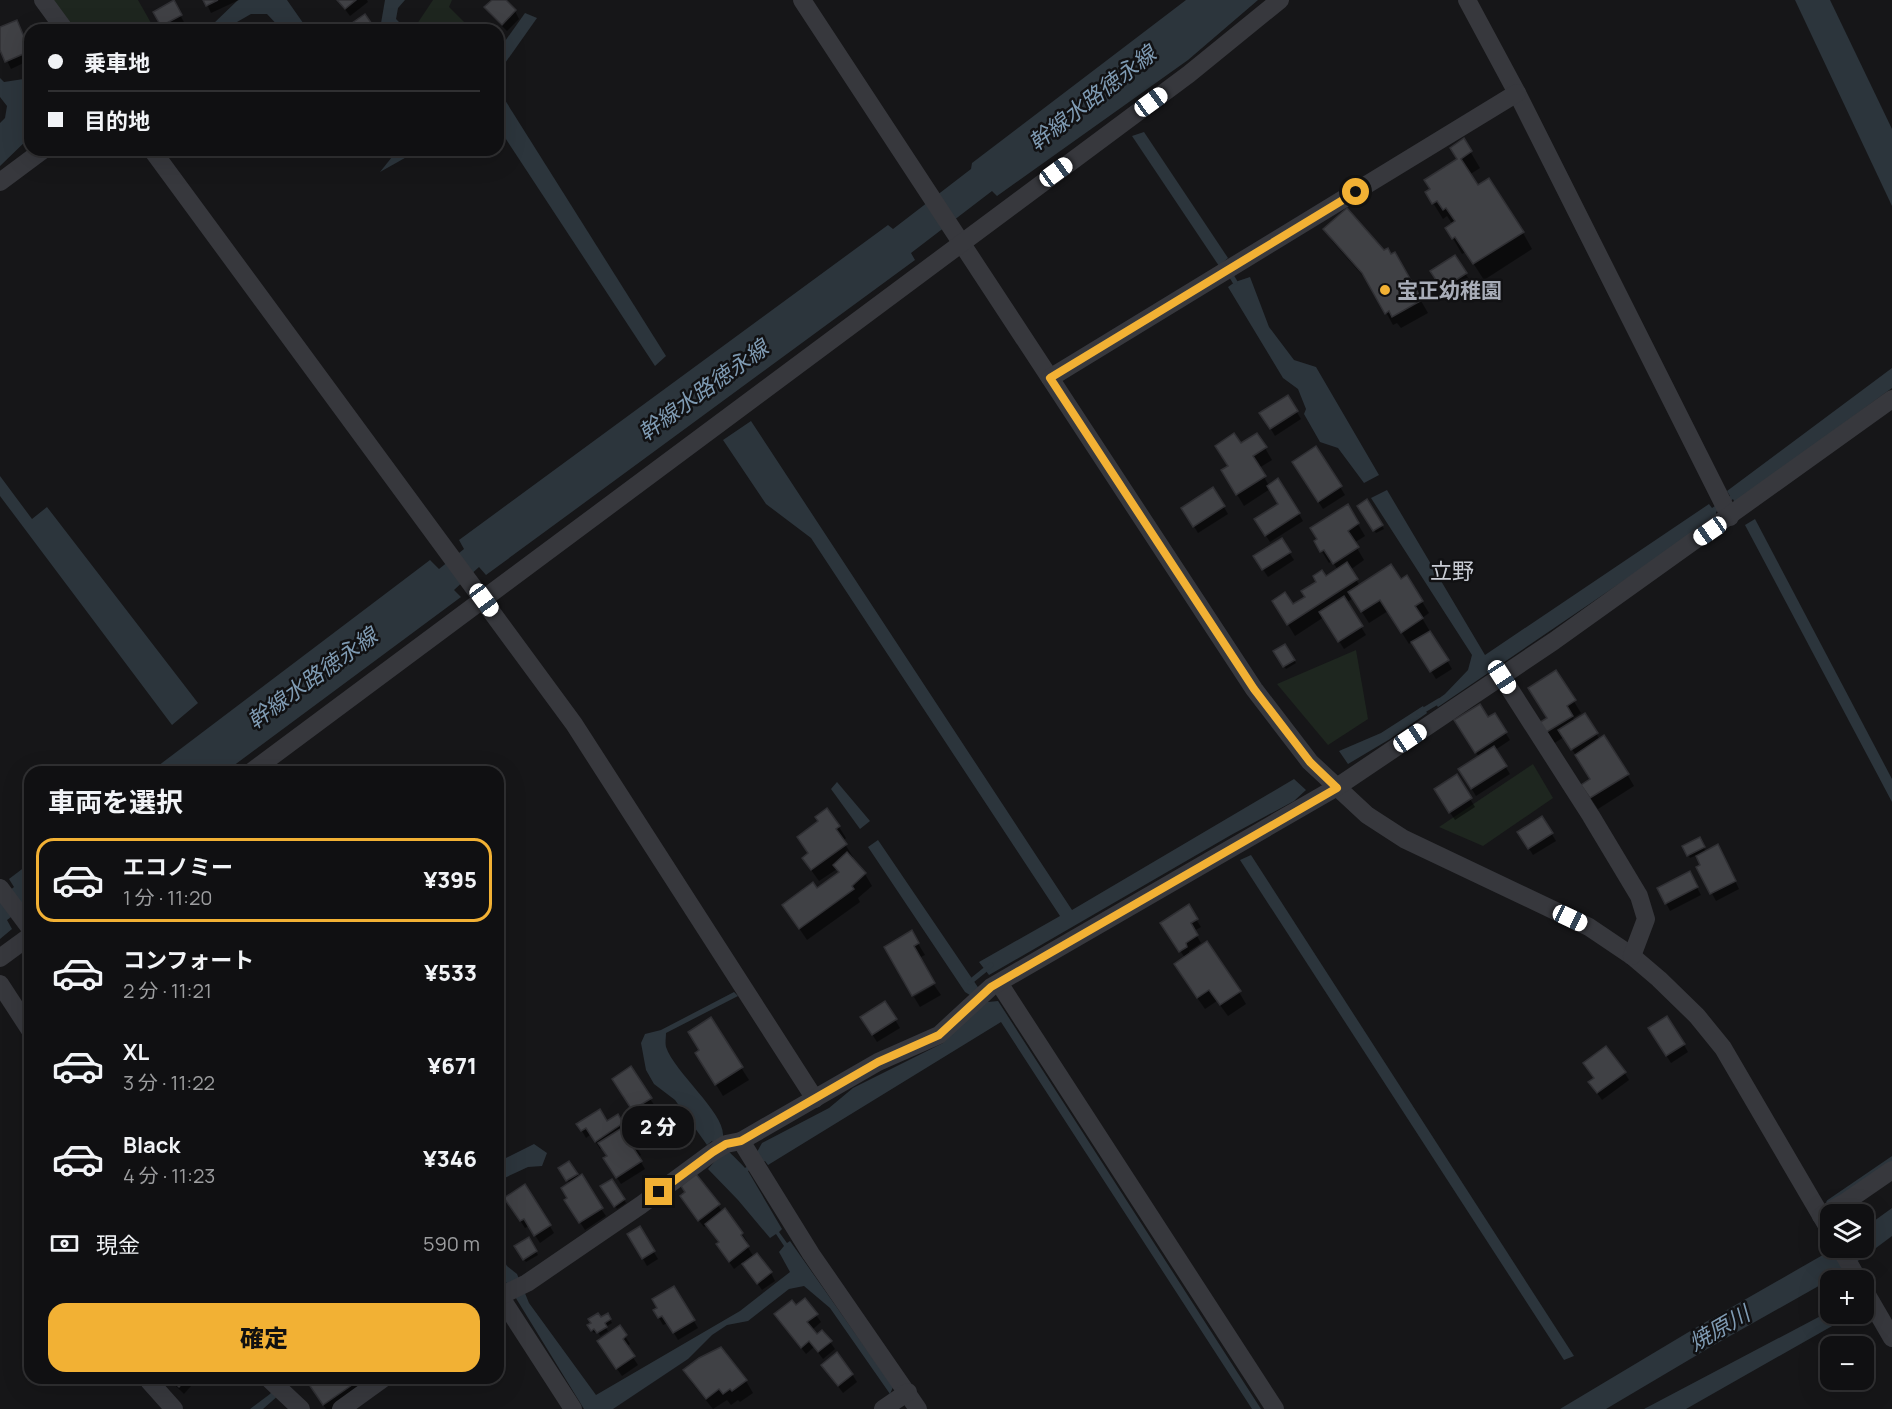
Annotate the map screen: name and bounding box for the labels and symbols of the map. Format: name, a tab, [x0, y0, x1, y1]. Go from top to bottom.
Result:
water label: 幹線水路徳永線	[1022, 37, 1164, 157]
car	[1131, 84, 1171, 120]
car	[1036, 154, 1076, 190]
route start	[1342, 178, 1369, 205]
place label: 宝正幼稚園	[1397, 276, 1502, 304]
marker: 宝正幼稚園	[1378, 283, 1392, 297]
water label: 幹線水路徳永線	[632, 331, 777, 447]
car	[1690, 513, 1730, 549]
district label: 立野	[1430, 556, 1474, 586]
car	[466, 580, 502, 620]
water label: 幹線水路徳永線	[241, 619, 386, 735]
car	[1485, 657, 1519, 697]
car	[1390, 720, 1430, 756]
car	[1550, 902, 1590, 934]
callout: 2 分	[623, 1105, 695, 1147]
route end	[645, 1178, 672, 1205]
water label: 焼原川	[1683, 1298, 1757, 1357]

